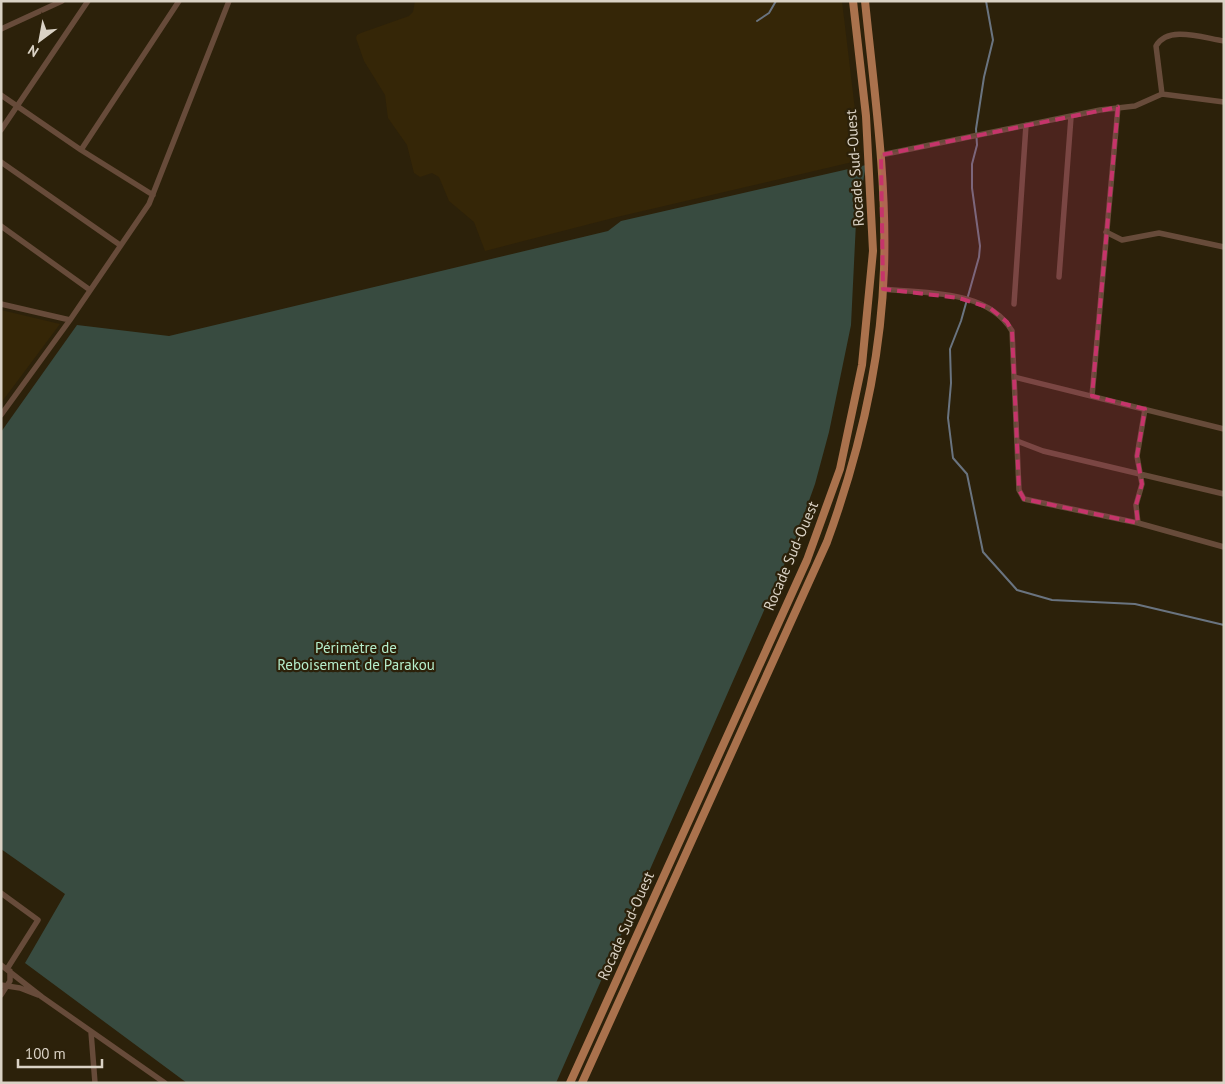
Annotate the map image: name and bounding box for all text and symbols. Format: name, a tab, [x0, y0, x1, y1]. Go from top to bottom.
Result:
north arrow	[15, 15, 65, 65]
text: N	[24, 41, 42, 61]
street label: Rocade Sud-Ouest	[841, 109, 868, 227]
street label: Rocade Sud-Ouest	[759, 498, 822, 613]
park label: Périmètre de Reboisement de Parakou	[277, 638, 435, 674]
street label: Rocade Sud-Ouest	[593, 868, 658, 983]
scale bar	[18, 1036, 101, 1068]
text: 100 m	[25, 1044, 66, 1063]

